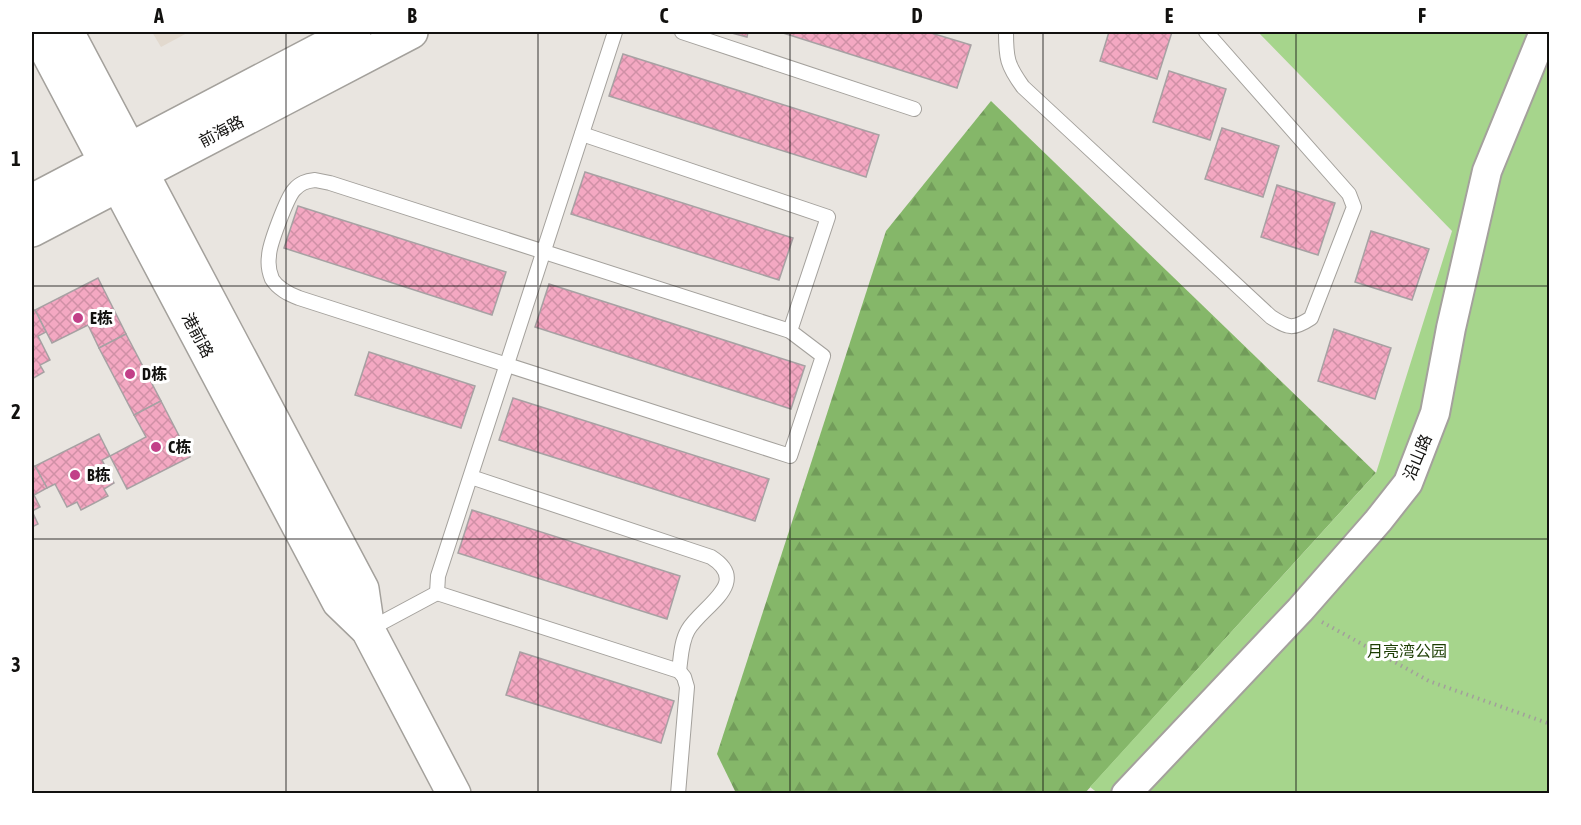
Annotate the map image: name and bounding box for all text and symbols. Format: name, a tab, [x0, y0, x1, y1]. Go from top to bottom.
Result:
text: A	[153, 4, 164, 27]
text: B	[407, 4, 417, 27]
text: C	[660, 4, 669, 27]
text: D	[911, 4, 923, 27]
text: E	[1165, 4, 1174, 27]
text: F	[1418, 4, 1426, 27]
street label: 前海路	[196, 112, 246, 150]
text: 1	[11, 147, 21, 170]
place label: E栋	[90, 309, 113, 327]
street label: 港前路	[179, 310, 217, 360]
marker: E栋	[71, 311, 85, 325]
place label: D栋	[142, 365, 167, 383]
marker: D栋	[123, 367, 137, 381]
text: 2	[11, 400, 21, 423]
street label: 沿山路	[1399, 431, 1435, 483]
place label: C栋	[168, 438, 191, 456]
marker: C栋	[149, 440, 163, 454]
place label: B栋	[87, 466, 111, 484]
marker: B栋	[68, 468, 82, 482]
park label: 月亮湾公园	[1367, 642, 1447, 660]
text: 3	[11, 653, 21, 676]

